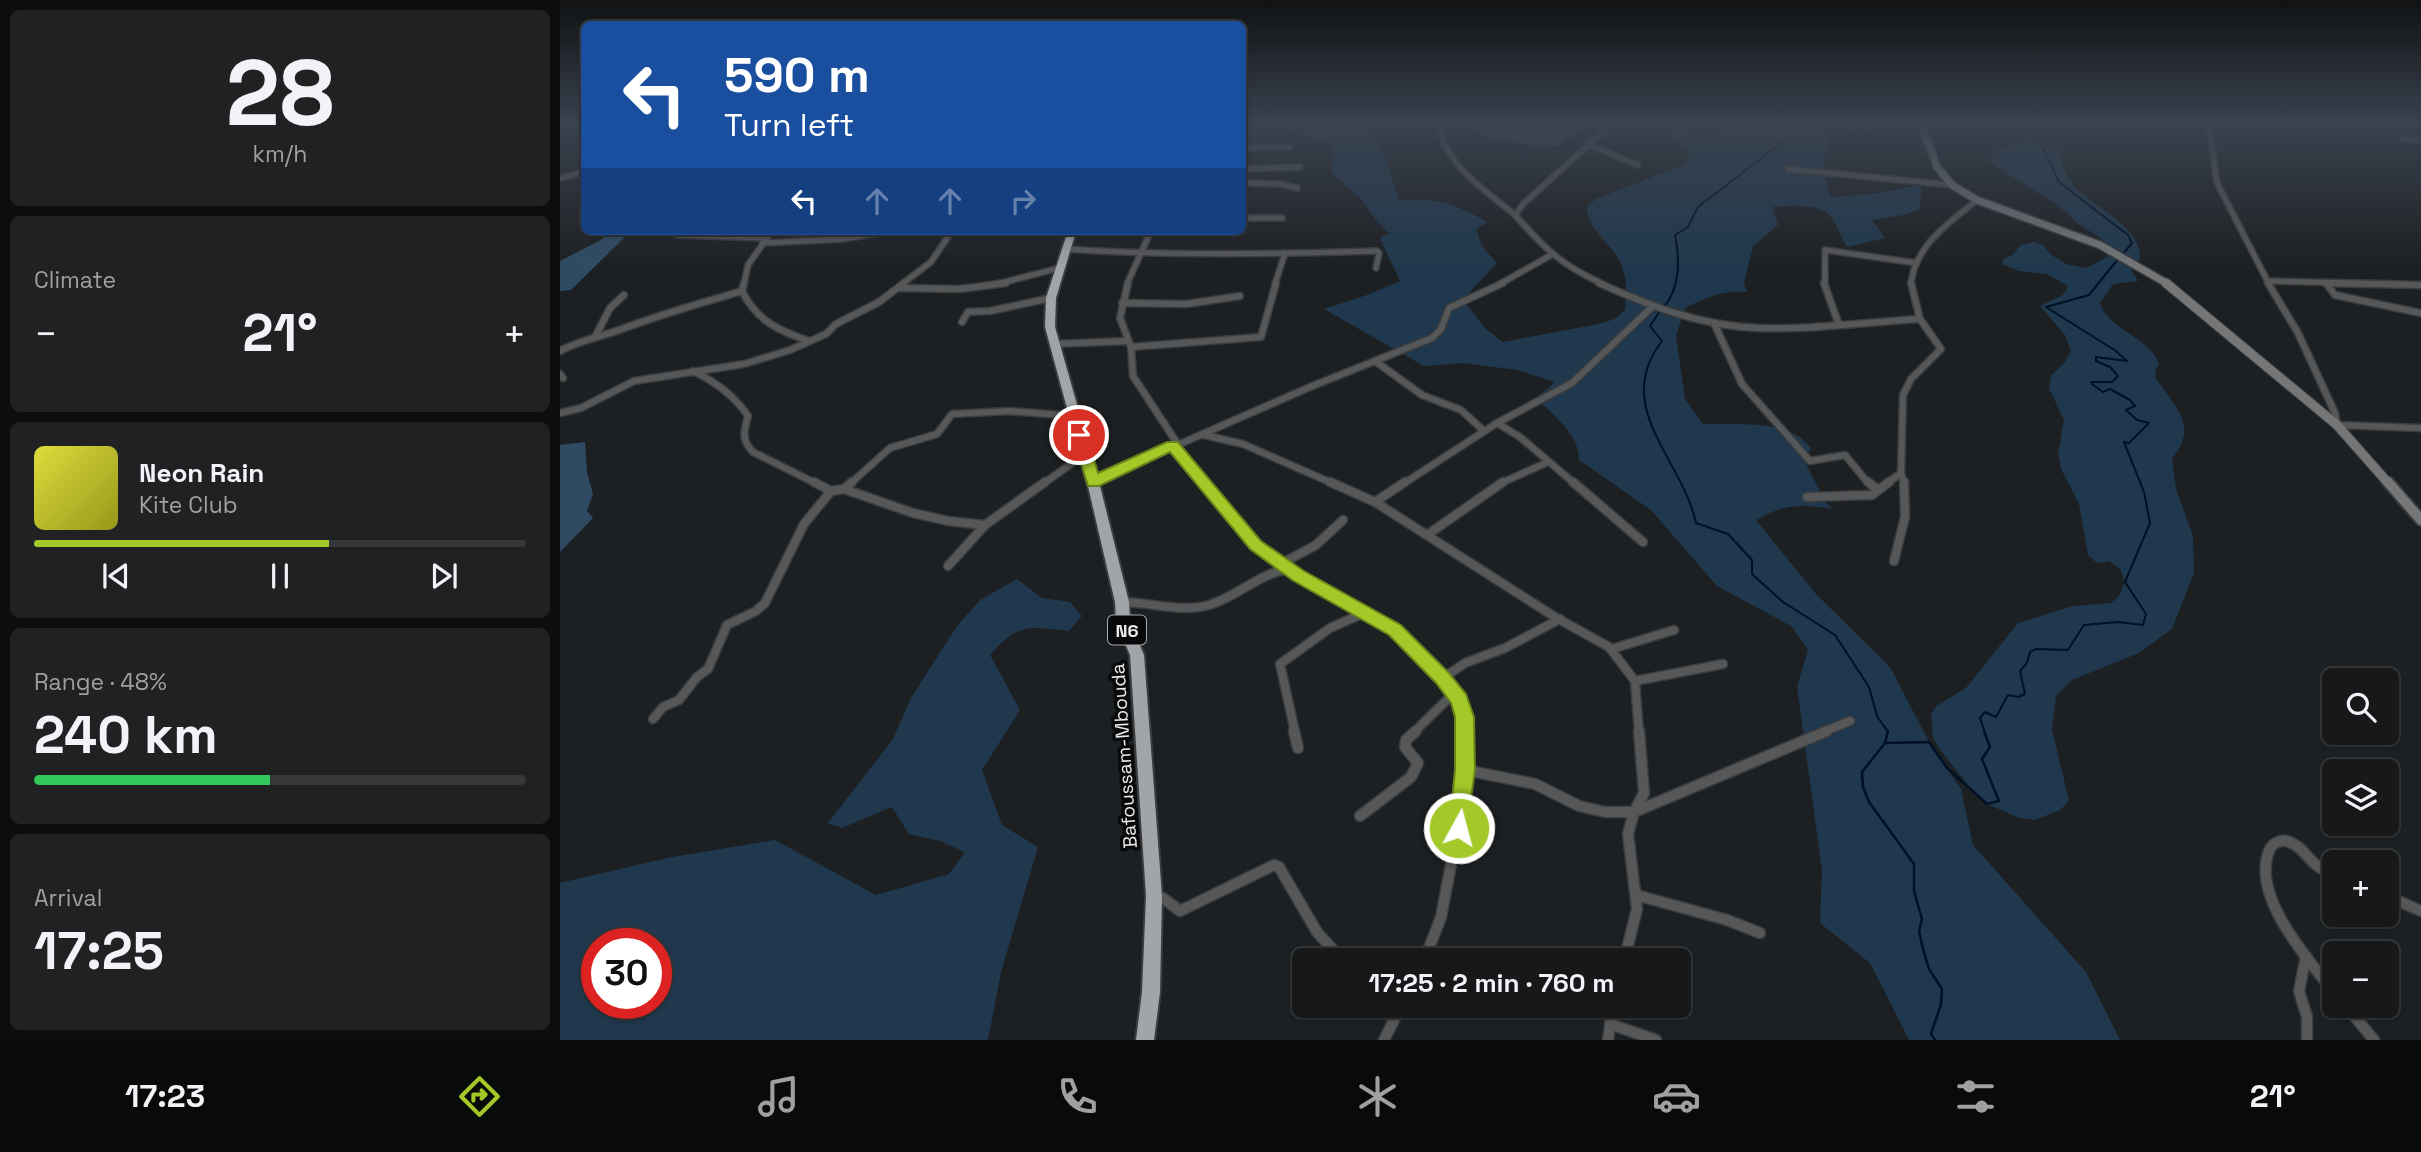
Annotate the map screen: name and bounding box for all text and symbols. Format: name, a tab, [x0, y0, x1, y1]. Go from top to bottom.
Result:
text: 28	[226, 35, 334, 152]
text: 590 m	[724, 44, 870, 106]
icon: left	[609, 49, 700, 140]
text: Turn left	[724, 105, 854, 145]
text: km/h	[253, 139, 307, 169]
icon: left	[785, 182, 823, 220]
icon: ahead	[858, 182, 896, 220]
icon: ahead	[931, 182, 969, 220]
icon: right	[1004, 182, 1042, 220]
text: Climate	[34, 265, 116, 295]
text: 21°	[243, 300, 317, 366]
text: −	[34, 310, 58, 358]
text: +	[502, 310, 526, 358]
pin	[1049, 405, 1109, 465]
icon: arrive	[1060, 416, 1098, 454]
text: Neon Rain	[139, 456, 264, 490]
text: Kite Club	[139, 490, 238, 520]
icon: previous	[97, 557, 135, 595]
icon: pause	[261, 557, 299, 595]
icon: next	[425, 557, 463, 595]
road number: N6	[1108, 616, 1146, 644]
street label: Bafoussam-Mbouda	[1105, 663, 1143, 849]
text: Range · 48%	[34, 667, 167, 697]
map controls	[2322, 668, 2399, 1018]
button: search	[2322, 668, 2399, 745]
text: 240 km	[34, 702, 218, 768]
button: layers	[2322, 759, 2399, 836]
position arrow	[1422, 791, 1496, 865]
button: +	[2322, 850, 2399, 927]
text: Arrival	[34, 883, 102, 913]
text: 17:25	[34, 918, 164, 984]
speed limit sign: 30	[581, 928, 672, 1019]
button: −	[2322, 941, 2399, 1018]
text: 17:25 · 2 min · 760 m	[1369, 966, 1614, 1000]
icon: directions	[455, 1072, 504, 1121]
icon: music	[754, 1072, 803, 1121]
icon: phone	[1053, 1072, 1102, 1121]
icon: climate	[1353, 1072, 1402, 1121]
icon: car	[1652, 1072, 1701, 1121]
icon: filters	[1951, 1072, 2000, 1121]
text: 17:23	[125, 1076, 205, 1116]
text: 21°	[2250, 1076, 2296, 1116]

